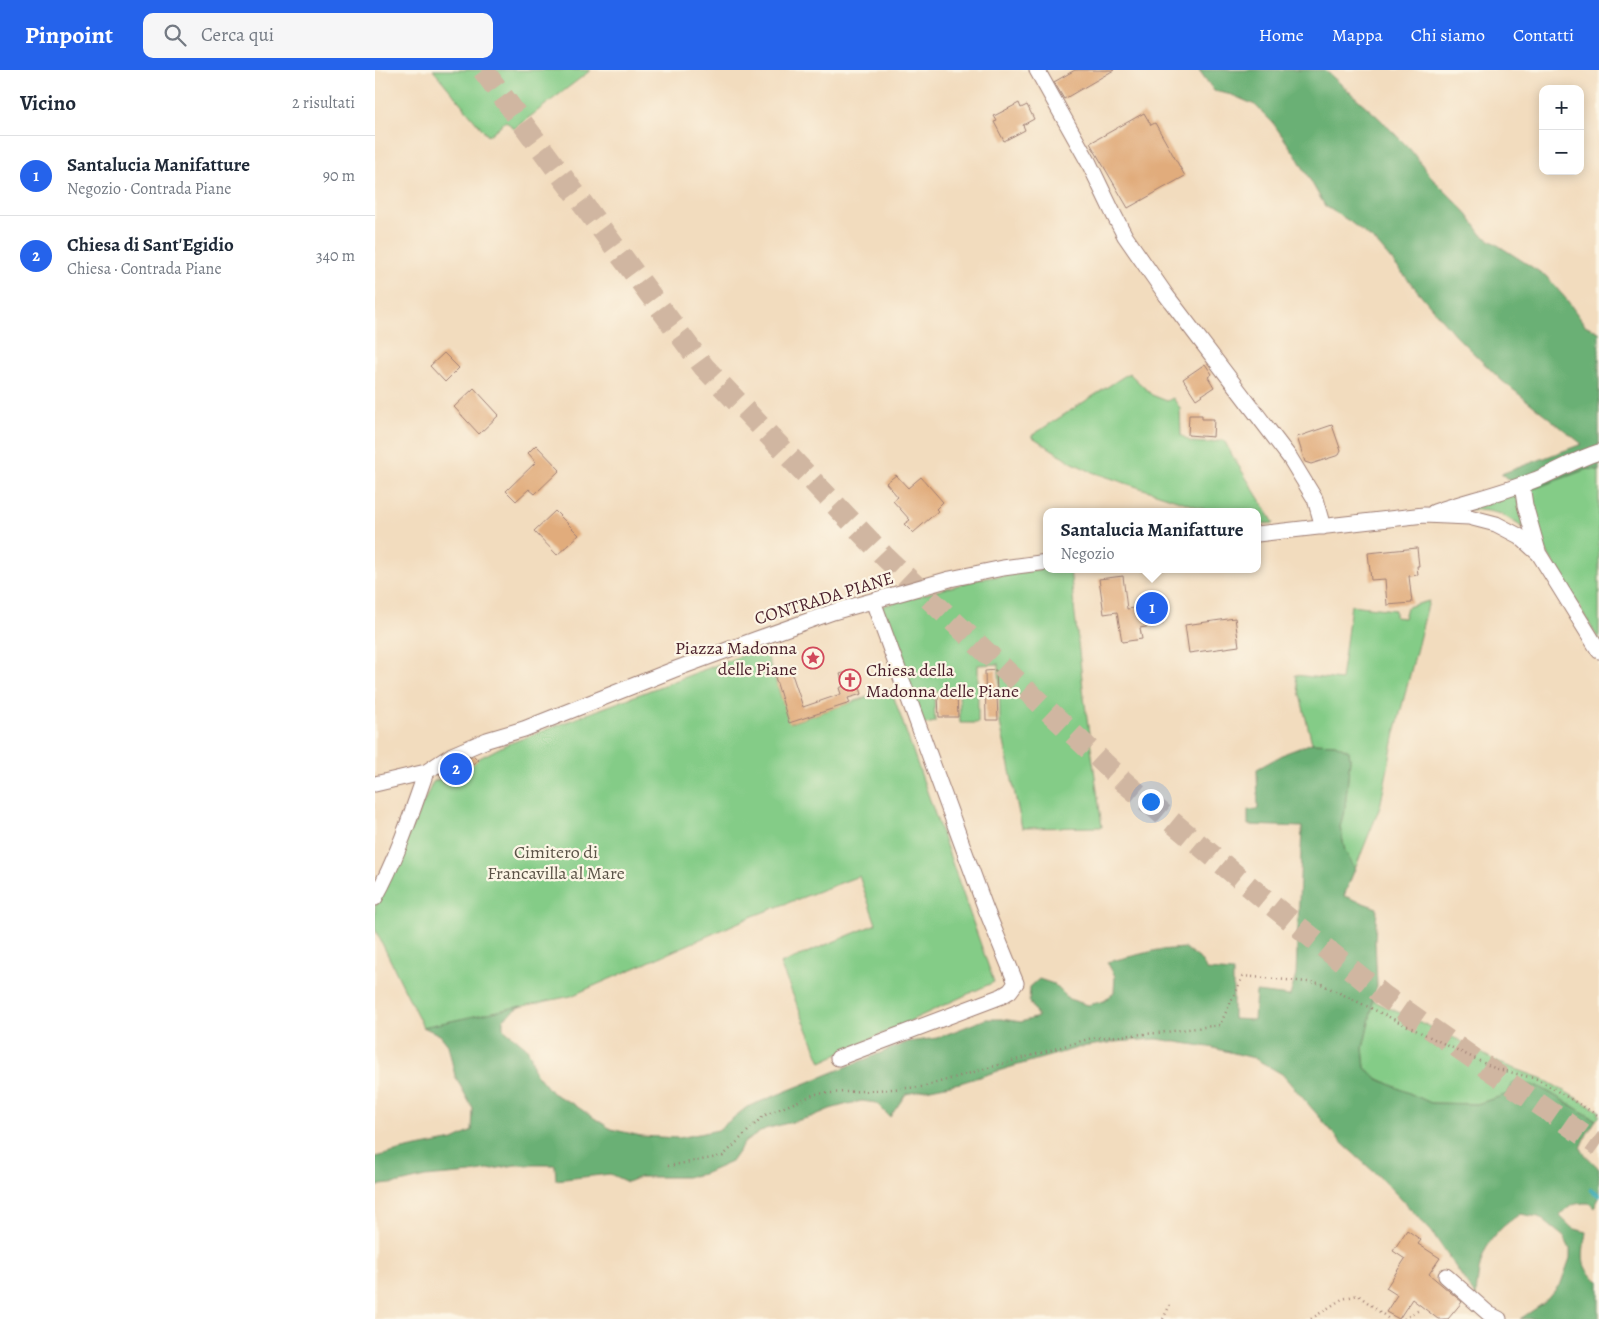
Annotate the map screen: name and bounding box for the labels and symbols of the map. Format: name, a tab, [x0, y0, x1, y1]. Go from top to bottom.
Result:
street label: CONTRADA PIANE	[751, 565, 897, 631]
pin: 1	[1136, 589, 1168, 627]
place label: Piazza Madonna delle Piane	[675, 636, 798, 681]
place icon: Piazza Madonna delle Piane	[801, 646, 825, 670]
place label: Chiesa della Madonna delle Piane	[866, 658, 1019, 703]
church icon: Chiesa della Madonna delle Piane	[838, 668, 862, 692]
pin: 2	[440, 750, 472, 788]
your location	[1138, 789, 1164, 815]
park label: Cimitero di Francavilla al Mare	[487, 840, 625, 885]

